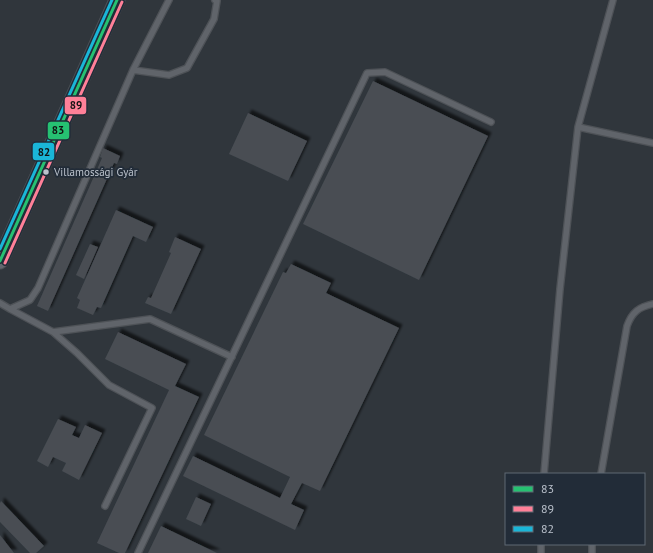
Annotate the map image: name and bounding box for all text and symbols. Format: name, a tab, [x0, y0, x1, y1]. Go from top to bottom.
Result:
line badge: 89	[64, 96, 87, 115]
text: 89	[70, 98, 82, 112]
line badge: 83	[47, 121, 70, 140]
text: 83	[52, 123, 64, 137]
line badge: 82	[32, 142, 55, 161]
text: 82	[38, 145, 50, 159]
place label: Villamossági Gyár	[53, 165, 138, 179]
marker: Villamossági Gyár	[41, 167, 51, 177]
legend	[505, 473, 645, 545]
text: 83	[541, 481, 554, 496]
text: 89	[541, 501, 554, 516]
text: 82	[541, 521, 554, 536]

